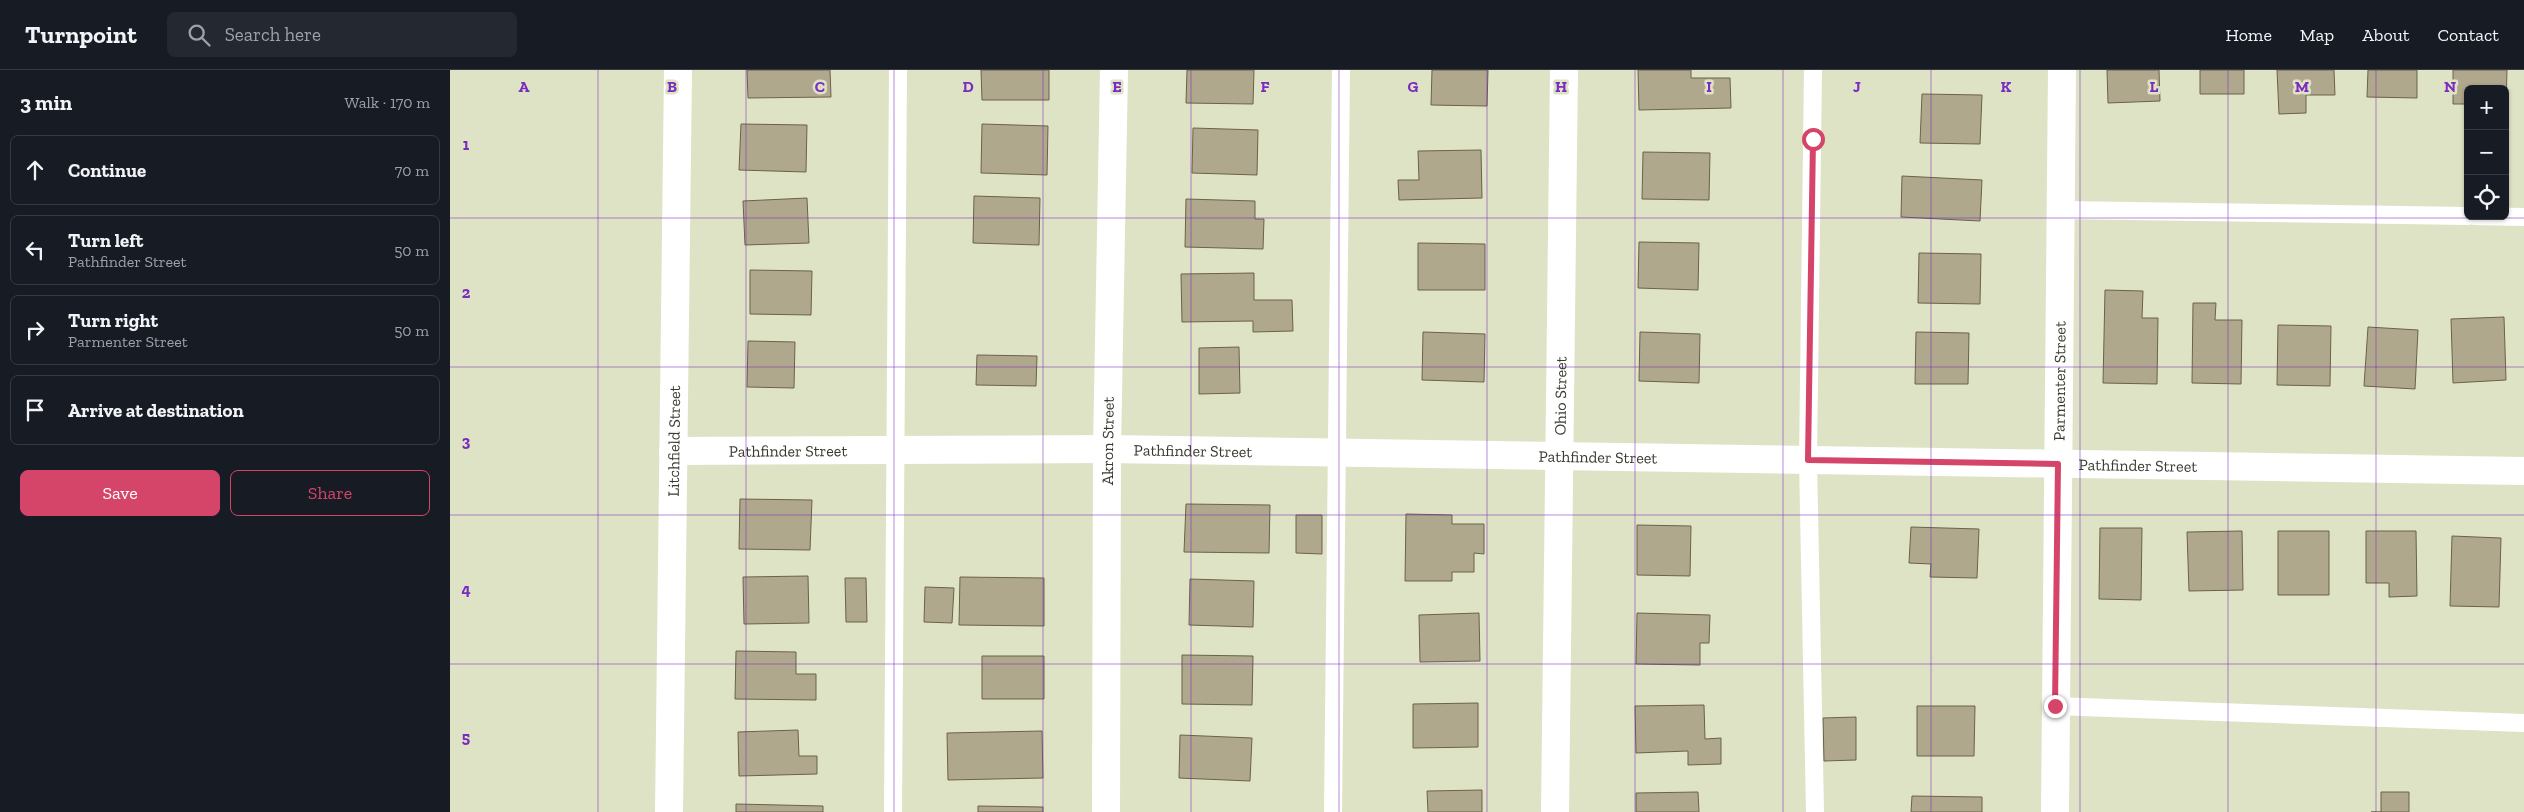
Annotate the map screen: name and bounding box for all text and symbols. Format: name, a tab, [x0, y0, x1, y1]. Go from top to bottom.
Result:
search box	[167, 12, 517, 57]
text: Turnpoint	[25, 20, 137, 49]
icon: search	[185, 21, 213, 49]
text: Search here	[225, 23, 321, 46]
text: Home	[2225, 24, 2272, 46]
text: Map	[2300, 24, 2334, 46]
text: About	[2362, 24, 2409, 46]
text: Contact	[2437, 24, 2499, 46]
text: A	[519, 77, 530, 96]
text: B	[667, 77, 677, 96]
text: C	[815, 77, 825, 96]
text: D	[962, 77, 974, 96]
text: E	[1112, 77, 1122, 96]
text: F	[1260, 77, 1270, 96]
text: G	[1408, 77, 1419, 96]
text: H	[1555, 77, 1567, 96]
text: I	[1706, 77, 1712, 96]
text: J	[1853, 77, 1861, 96]
text: K	[2001, 77, 2012, 96]
text: L	[2150, 77, 2159, 96]
text: M	[2295, 77, 2309, 96]
text: N	[2444, 77, 2456, 96]
map controls	[2464, 85, 2509, 220]
button: +	[2464, 85, 2509, 130]
text: 3 min	[20, 90, 72, 115]
text: Walk · 170 m	[345, 93, 430, 112]
route start	[1802, 128, 1825, 151]
button: −	[2464, 130, 2509, 175]
text: 1	[463, 135, 470, 154]
icon: ahead	[21, 156, 49, 184]
text: Continue	[68, 159, 146, 182]
text: 70 m	[395, 161, 429, 180]
button: locate	[2464, 175, 2509, 220]
text: Turn left	[68, 229, 143, 252]
icon: left	[21, 236, 49, 264]
text: 50 m	[394, 241, 429, 260]
text: Pathfinder Street	[68, 252, 187, 271]
text: 2	[462, 283, 471, 302]
text: Turn right	[68, 309, 158, 332]
icon: right	[21, 316, 49, 344]
text: 50 m	[394, 321, 429, 340]
street label: Parmenter Street	[2050, 321, 2070, 441]
text: Parmenter Street	[68, 332, 188, 351]
street label: Ohio Street	[1551, 356, 1571, 436]
street label: Litchfield Street	[664, 385, 684, 497]
icon: arrive	[21, 396, 49, 424]
street label: Akron Street	[1098, 396, 1118, 485]
text: Arrive at destination	[68, 399, 244, 422]
text: 3	[462, 432, 471, 451]
street label: Pathfinder Street	[1134, 440, 1253, 461]
street label: Pathfinder Street	[729, 441, 847, 461]
street label: Pathfinder Street	[1538, 447, 1657, 468]
street label: Pathfinder Street	[2078, 455, 2197, 476]
button: Save	[20, 470, 220, 516]
button: Share	[230, 470, 430, 516]
text: 4	[461, 580, 471, 599]
route end	[2044, 695, 2067, 718]
text: 5	[462, 728, 470, 747]

